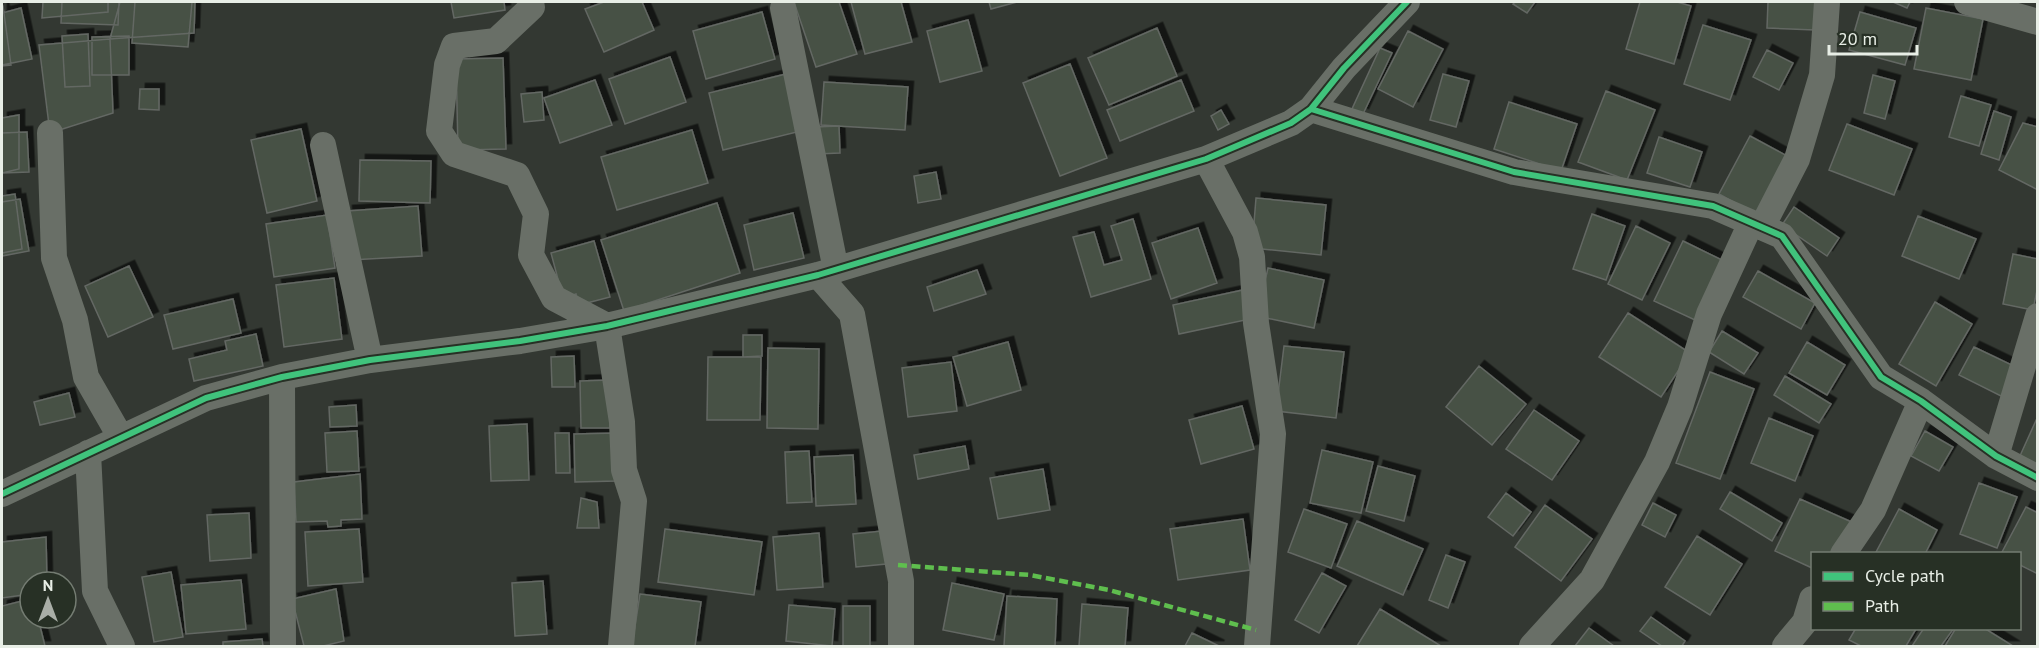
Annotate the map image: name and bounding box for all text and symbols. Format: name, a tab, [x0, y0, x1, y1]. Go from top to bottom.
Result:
scale bar	[1829, 18, 1918, 56]
text: 20 m	[1838, 27, 1877, 50]
legend	[1811, 552, 2021, 630]
text: Cycle path	[1865, 564, 1945, 587]
north arrow	[18, 570, 78, 630]
text: N	[43, 575, 53, 595]
text: Path	[1865, 594, 1899, 617]

